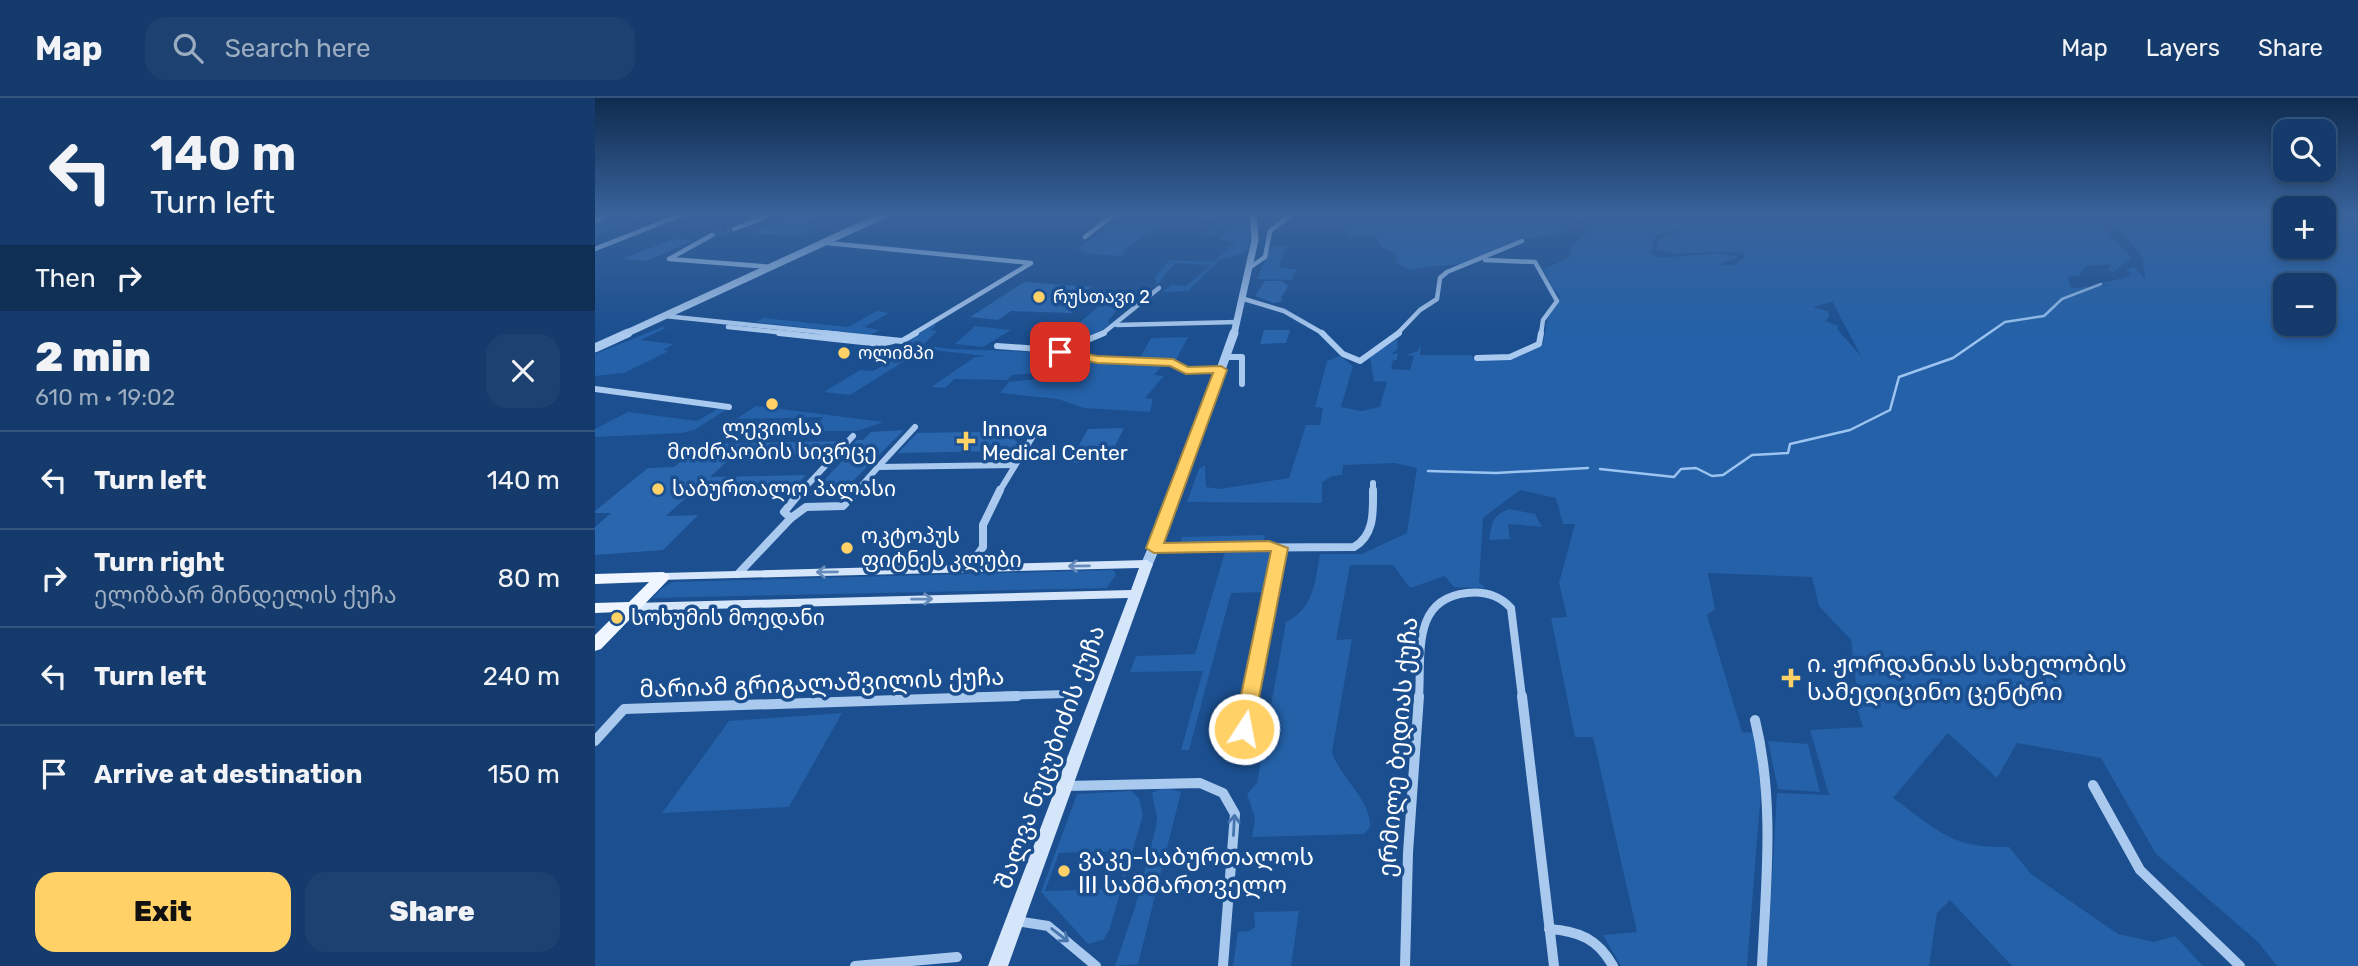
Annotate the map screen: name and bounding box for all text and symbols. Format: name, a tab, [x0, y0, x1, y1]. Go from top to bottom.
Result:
search box	[145, 17, 635, 80]
text: Map	[35, 29, 103, 68]
icon: search	[169, 29, 207, 67]
text: Search here	[225, 33, 370, 64]
text: Map	[2061, 34, 2108, 62]
text: Layers	[2146, 34, 2220, 62]
text: Share	[2258, 34, 2323, 62]
map controls	[2273, 119, 2336, 336]
button: search	[2273, 119, 2336, 182]
text: 140 m	[150, 124, 296, 182]
icon: left	[35, 126, 126, 217]
text: Turn left	[150, 183, 275, 221]
button: +	[2273, 196, 2336, 259]
icon: right	[110, 259, 148, 297]
text: Then	[35, 263, 96, 294]
button: −	[2273, 273, 2336, 336]
place label: რუსთავი 2	[1053, 286, 1150, 308]
marker: რუსთავი 2	[1031, 289, 1047, 305]
pin	[1030, 322, 1090, 382]
text: 2 min	[35, 332, 151, 382]
icon: arrive	[1041, 333, 1079, 371]
button: close	[486, 334, 560, 408]
place label: ოლიმპი	[858, 342, 934, 364]
marker: ოლიმპი	[836, 345, 852, 361]
text: 610 m · 19:02	[35, 383, 175, 411]
marker: ლევიოსა მოძრაობის სივრცე	[764, 396, 780, 412]
place label: ლევიოსა მოძრაობის სივრცე	[667, 415, 877, 464]
place label: Innova Medical Center	[982, 416, 1128, 465]
marker: Innova Medical Center	[956, 431, 976, 451]
icon: left	[35, 461, 73, 499]
text: Turn left	[94, 465, 206, 496]
text: 140 m	[487, 465, 560, 496]
place label: საბურთალო პალასი	[672, 476, 896, 502]
marker: საბურთალო პალასი	[650, 481, 666, 497]
place label: ოკტოპუს ფიტნეს კლუბი	[861, 523, 1022, 573]
marker: ოკტოპუს ფიტნეს კლუბი	[839, 540, 855, 556]
text: Turn right	[94, 547, 224, 578]
icon: right	[35, 559, 73, 597]
one-way arrow	[1068, 559, 1091, 573]
text: 80 m	[497, 563, 560, 594]
one-way arrow	[816, 565, 839, 579]
text: ელიზბარ მინდელის ქუჩა	[94, 581, 397, 609]
one-way arrow	[911, 593, 934, 606]
place label: სოხუმის მოედანი	[631, 605, 825, 631]
marker: სოხუმის მოედანი	[609, 610, 625, 626]
street label: ერმილე ბედიას ქუჩა	[1373, 616, 1423, 878]
street label: შალვა ნუცუბიძის ქუჩა	[989, 621, 1111, 893]
place label: ი. ჟორდანიას სახელობის სამედიცინო ცენტრი	[1807, 650, 2127, 706]
icon: left	[35, 657, 73, 695]
text: Turn left	[94, 661, 206, 692]
text: 240 m	[483, 661, 560, 692]
street label: მარიამ გრიგალაშვილის ქუჩა	[639, 663, 1005, 703]
marker: ი. ჟორდანიას სახელობის სამედიცინო ცენტრი	[1781, 668, 1801, 688]
position arrow	[1207, 692, 1281, 766]
icon: arrive	[35, 755, 73, 793]
text: Arrive at destination	[94, 759, 362, 790]
text: 150 m	[487, 759, 560, 790]
one-way arrow	[1228, 814, 1241, 837]
place label: ვაკე-საბურთალოს III სამმართველო	[1078, 843, 1314, 899]
marker: ვაკე-საბურთალოს III სამმართველო	[1056, 863, 1072, 879]
button: Exit	[35, 872, 291, 952]
button: Share	[305, 872, 560, 952]
one-way arrow	[1050, 927, 1068, 942]

